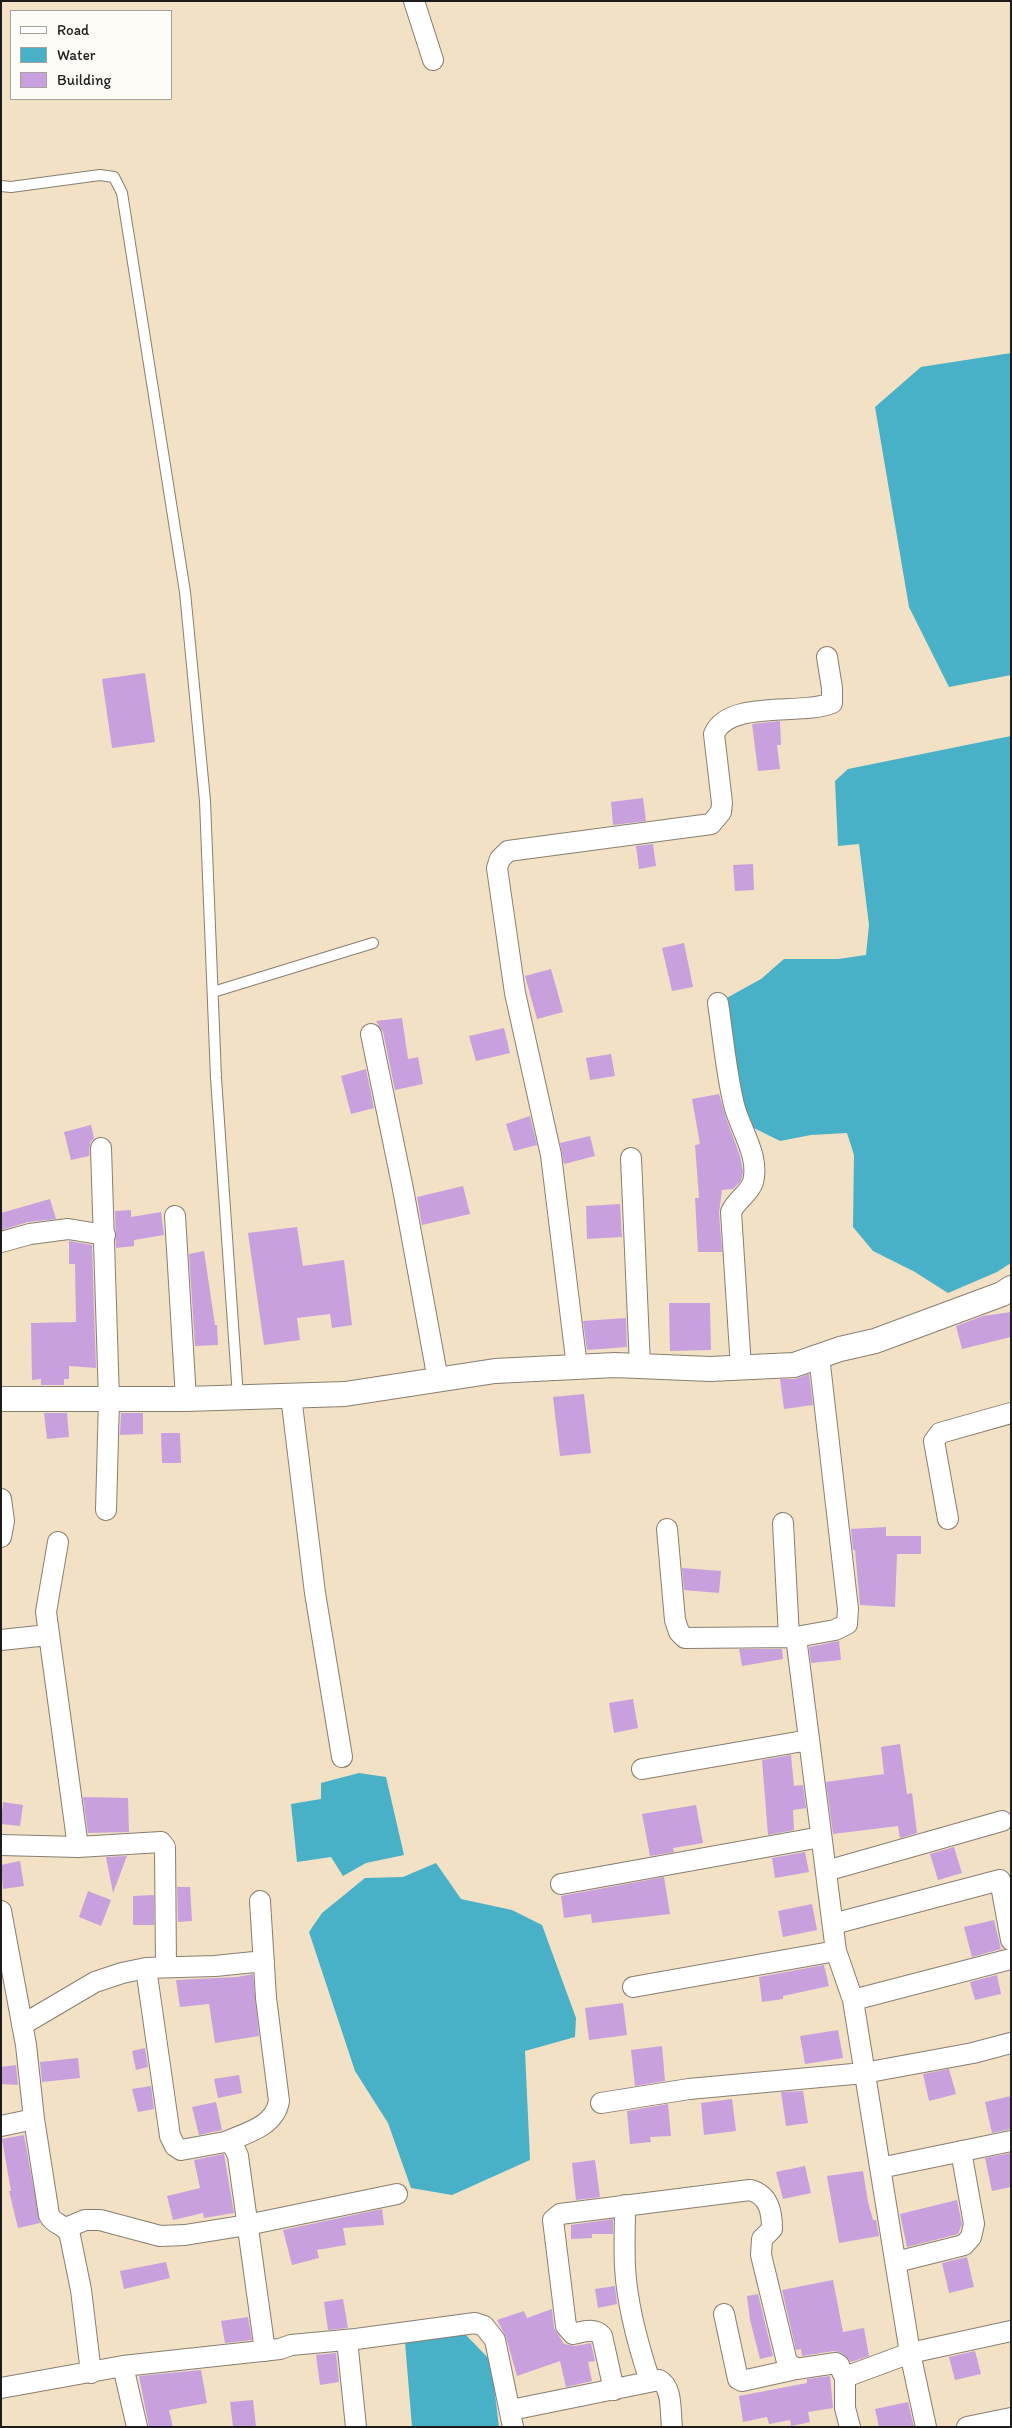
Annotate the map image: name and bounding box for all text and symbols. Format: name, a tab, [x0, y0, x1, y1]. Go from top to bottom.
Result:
legend	[10, 10, 172, 100]
text: Road	[57, 21, 89, 39]
text: Water	[57, 46, 95, 64]
text: Building	[57, 71, 111, 89]

